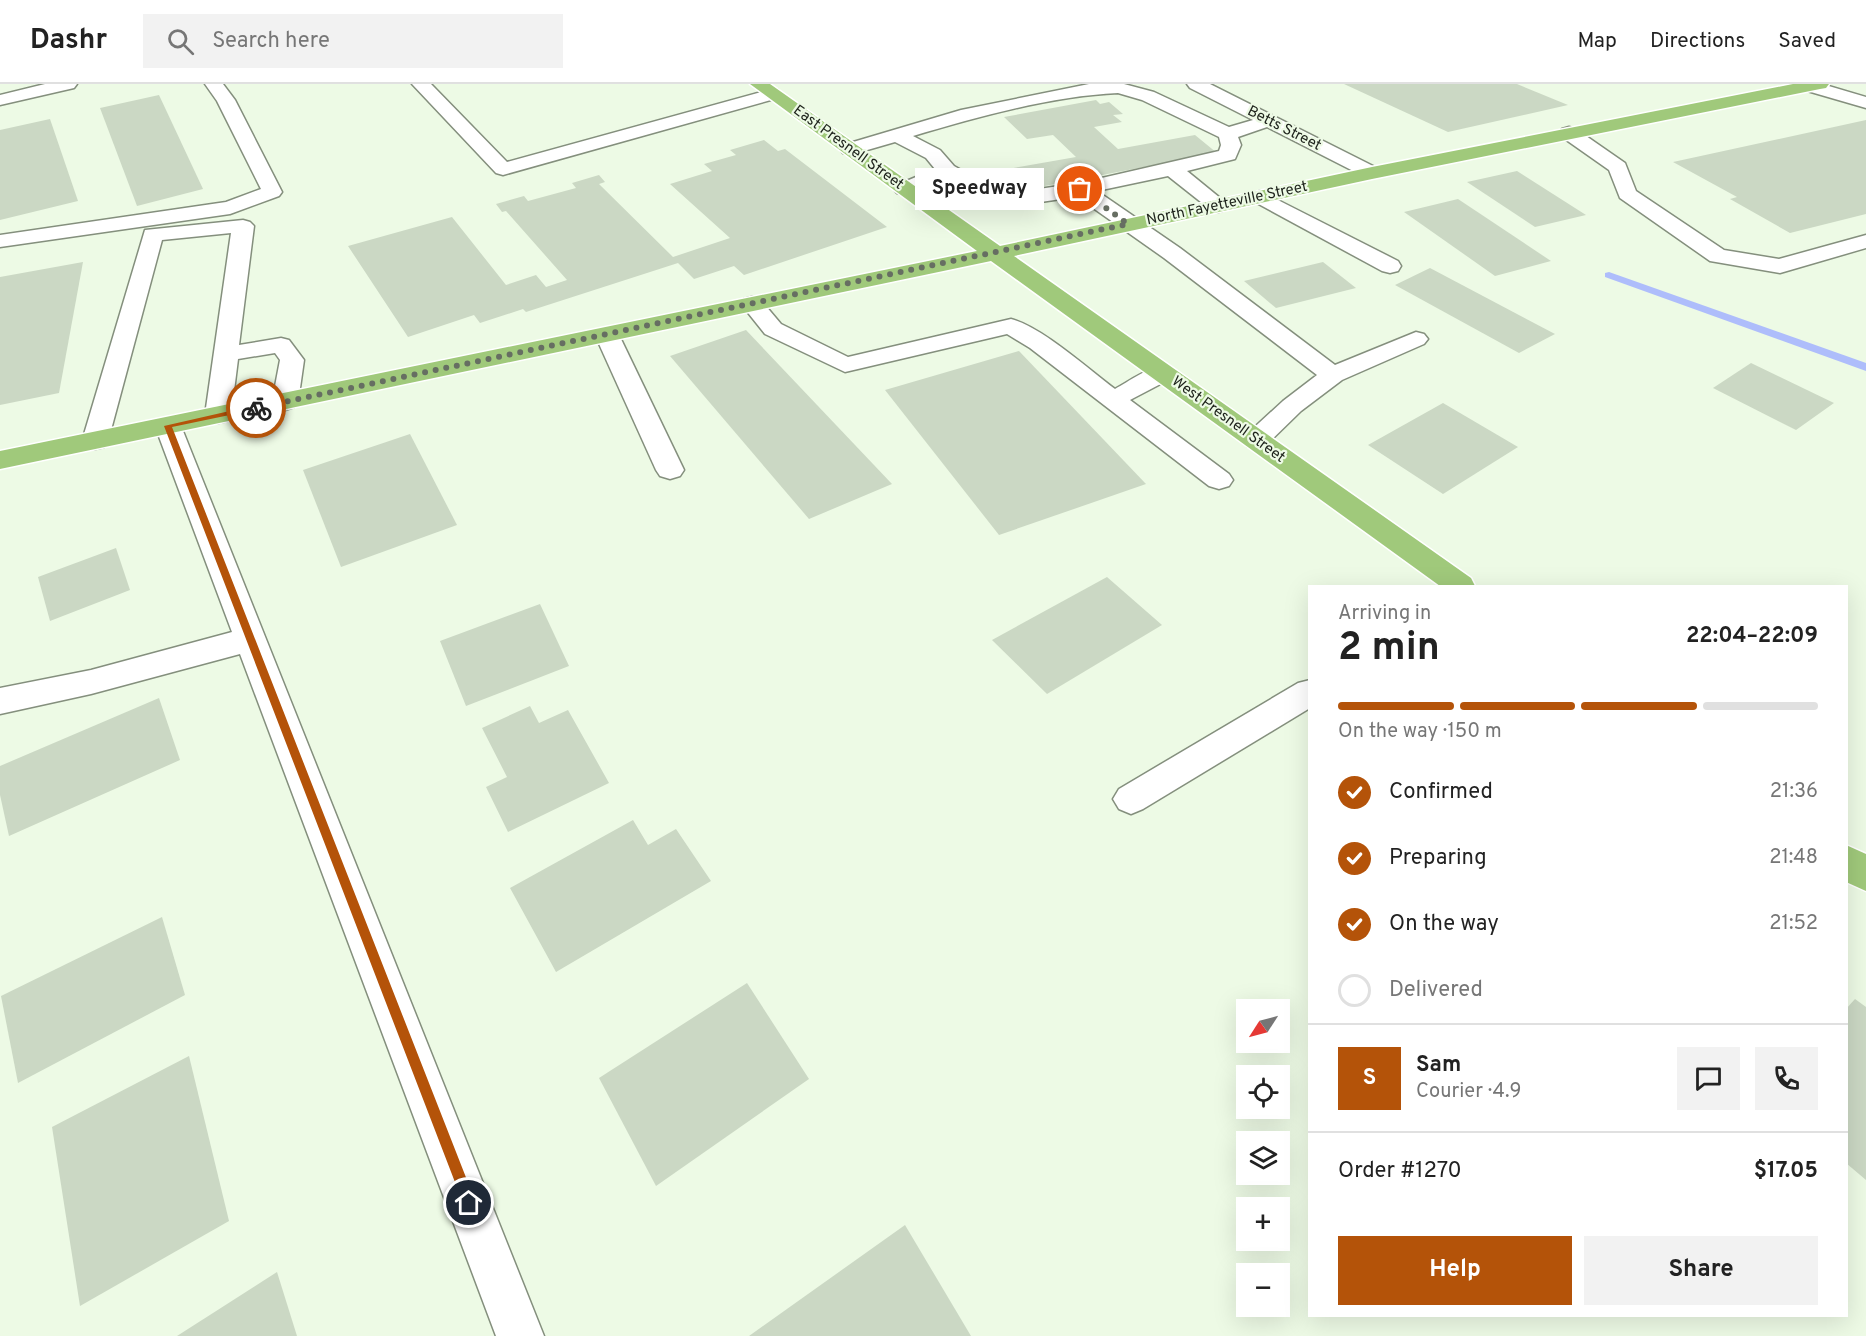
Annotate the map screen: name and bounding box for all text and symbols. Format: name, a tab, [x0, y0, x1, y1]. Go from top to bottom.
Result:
search box	[143, 14, 563, 68]
text: Dashr	[30, 23, 107, 59]
icon: search	[164, 25, 197, 58]
text: Search here	[212, 28, 330, 55]
text: Map	[1577, 28, 1617, 55]
text: Directions	[1650, 28, 1745, 55]
text: Saved	[1778, 28, 1836, 55]
street label: East Presnell Street	[789, 101, 907, 195]
street label: Betts Street	[1244, 102, 1324, 156]
pin	[1054, 163, 1105, 214]
callout: Speedway	[915, 168, 1044, 210]
icon: bag	[1063, 172, 1096, 205]
text: Speedway	[932, 176, 1027, 202]
street label: North Fayetteville Street	[1145, 178, 1309, 230]
street label: West Presnell Street	[1168, 372, 1288, 468]
courier	[226, 378, 286, 438]
icon: bike	[240, 392, 273, 425]
text: Arriving in	[1338, 601, 1431, 627]
text: 22:04–22:09	[1686, 623, 1818, 650]
text: 2 min	[1338, 625, 1440, 674]
text: On the way · 150 m	[1338, 719, 1502, 745]
icon: check	[1338, 776, 1371, 809]
text: Confirmed	[1389, 779, 1493, 806]
text: 21:36	[1770, 779, 1818, 805]
icon: check	[1338, 842, 1371, 875]
text: Preparing	[1389, 845, 1487, 872]
text: 21:48	[1769, 845, 1818, 871]
icon: check	[1338, 908, 1371, 941]
text: On the way	[1389, 911, 1499, 938]
text: 21:52	[1769, 911, 1818, 937]
text: Delivered	[1389, 977, 1483, 1004]
north arrow	[1236, 999, 1290, 1053]
map controls	[1236, 999, 1290, 1317]
button: chat	[1677, 1047, 1740, 1110]
button: phone	[1755, 1047, 1818, 1110]
text: Sam	[1416, 1052, 1461, 1079]
button: locate	[1236, 1065, 1290, 1119]
text: S	[1363, 1065, 1376, 1092]
text: Courier · 4.9	[1416, 1079, 1521, 1105]
button: layers	[1236, 1131, 1290, 1185]
text: Order #1270	[1338, 1158, 1462, 1185]
text: $17.05	[1754, 1158, 1818, 1185]
pin	[443, 1177, 494, 1228]
icon: home	[452, 1186, 485, 1219]
button: +	[1236, 1197, 1290, 1251]
button: Help	[1338, 1236, 1572, 1305]
button: Share	[1584, 1236, 1818, 1305]
button: −	[1236, 1263, 1290, 1317]

